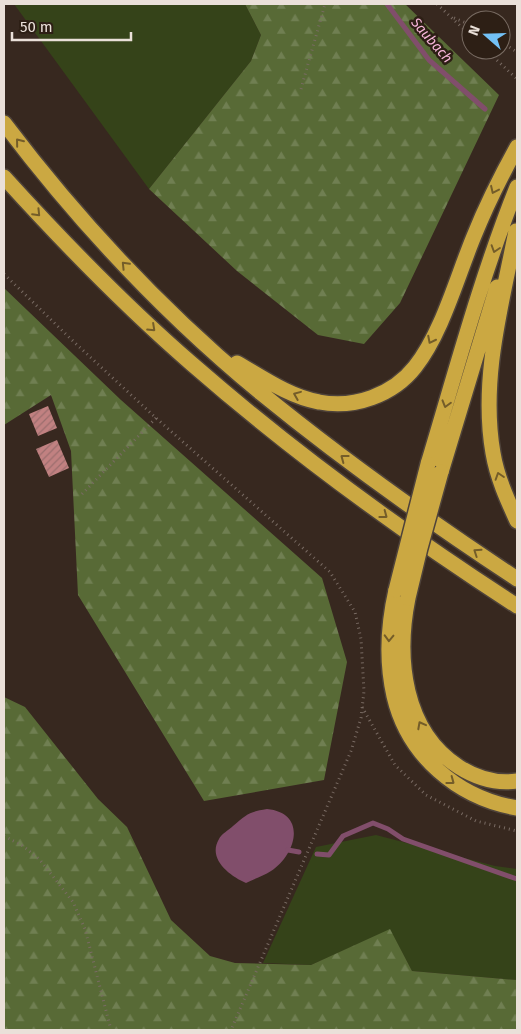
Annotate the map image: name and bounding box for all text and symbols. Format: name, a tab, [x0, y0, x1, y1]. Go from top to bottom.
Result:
scale bar	[12, 10, 131, 42]
north arrow	[461, 10, 511, 60]
water label: Saubach	[407, 13, 456, 66]
text: 50 m	[20, 18, 53, 36]
text: N	[465, 23, 484, 38]
one-way arrow	[16, 139, 24, 148]
one-way arrow	[490, 185, 501, 194]
one-way arrow	[31, 207, 40, 216]
one-way arrow	[490, 244, 500, 252]
one-way arrow	[122, 262, 131, 271]
one-way arrow	[146, 322, 155, 331]
one-way arrow	[427, 335, 437, 344]
one-way arrow	[293, 391, 302, 401]
one-way arrow	[441, 399, 452, 408]
one-way arrow	[340, 455, 350, 464]
one-way arrow	[495, 472, 505, 481]
one-way arrow	[378, 509, 388, 518]
one-way arrow	[473, 549, 482, 558]
one-way arrow	[384, 634, 394, 642]
one-way arrow	[417, 721, 427, 730]
one-way arrow	[445, 775, 454, 783]

